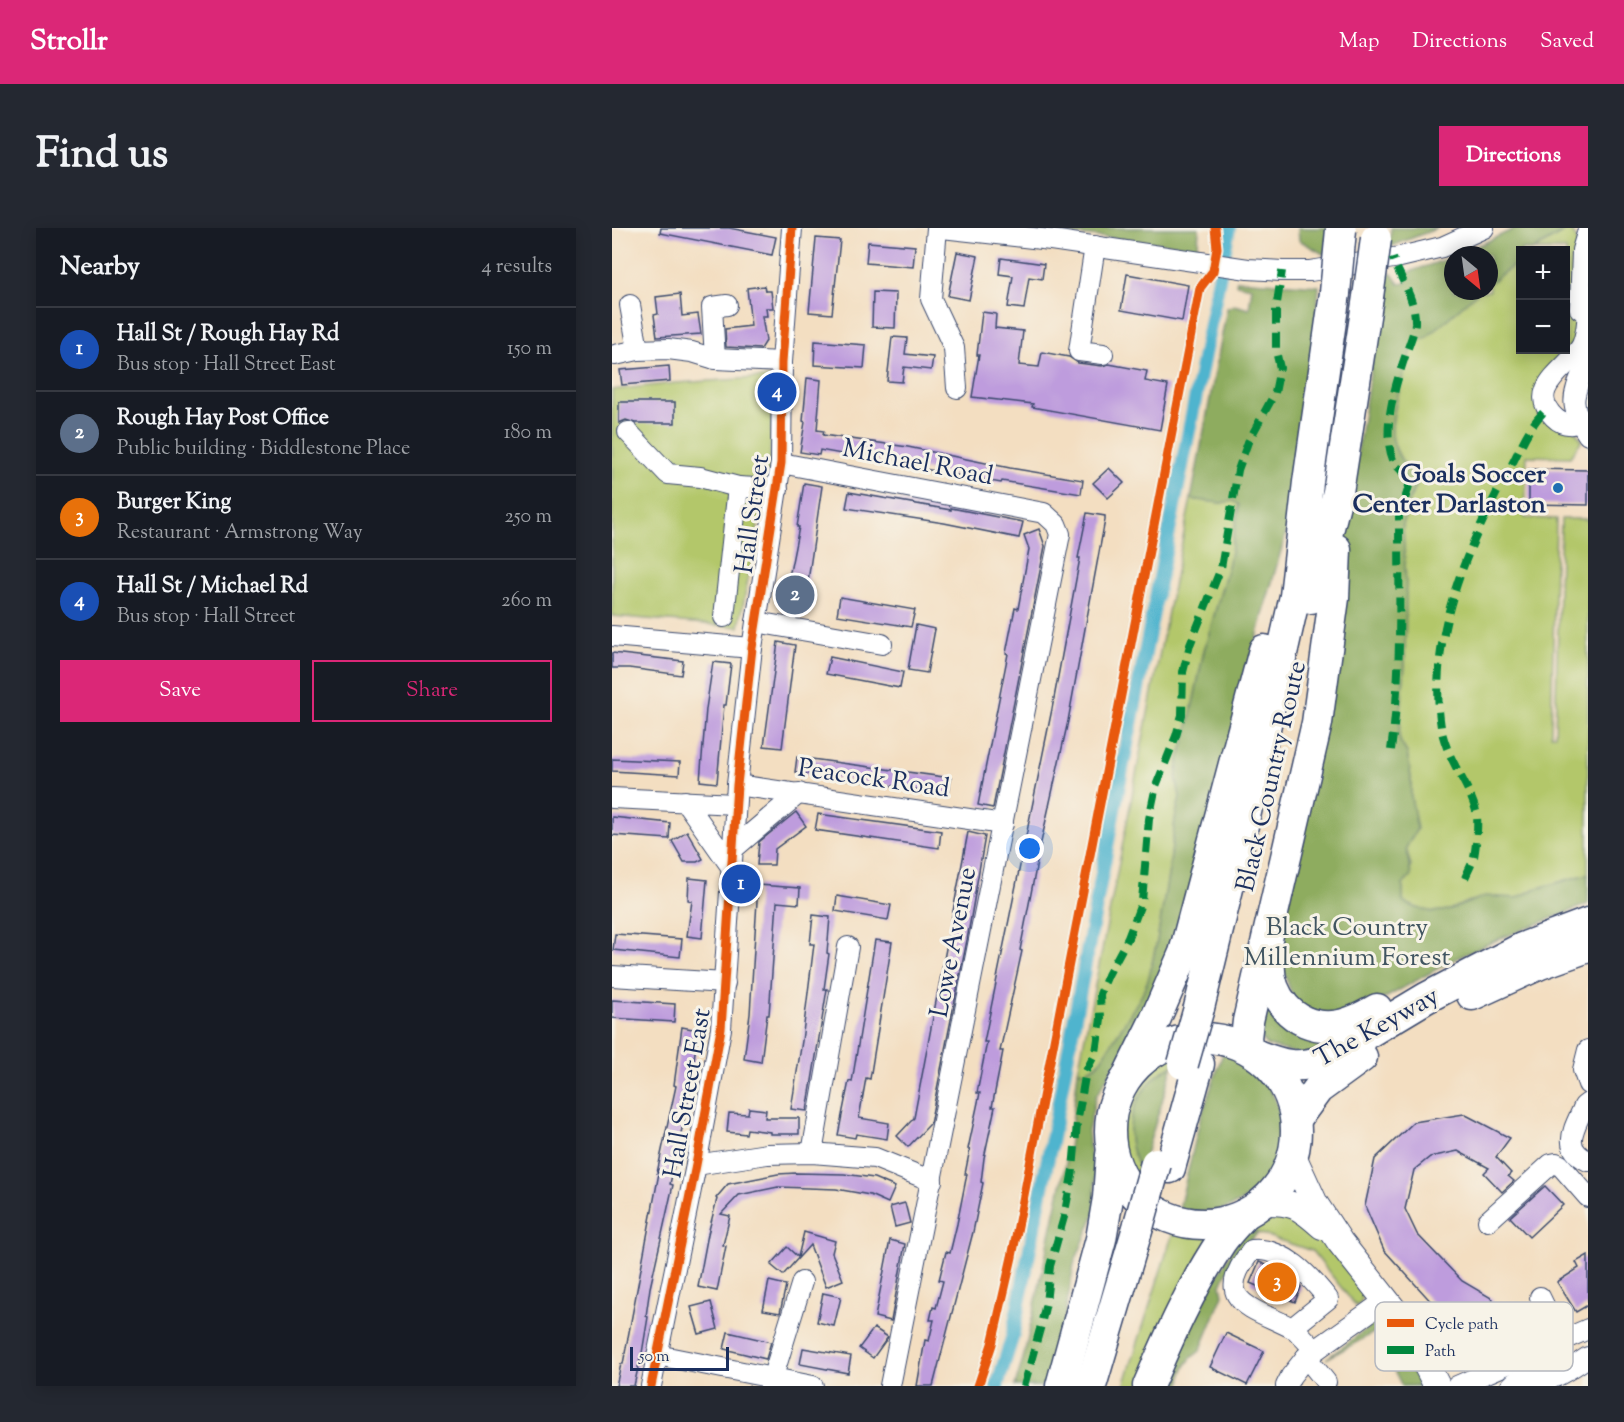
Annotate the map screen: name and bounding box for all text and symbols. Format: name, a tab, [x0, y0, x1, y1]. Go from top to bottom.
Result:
text: Strollr	[30, 22, 108, 62]
text: Map	[1339, 27, 1379, 57]
text: Directions	[1412, 27, 1507, 57]
text: Saved	[1540, 27, 1594, 57]
text: Find us	[36, 126, 168, 186]
button: Directions	[1439, 126, 1588, 186]
north arrow	[1444, 246, 1498, 300]
map controls	[1516, 246, 1570, 354]
button: +	[1516, 246, 1570, 300]
text: Nearby	[60, 249, 140, 286]
text: 4 results	[481, 253, 552, 282]
button: −	[1516, 300, 1570, 354]
text: Hall St / Rough Hay Rd	[117, 319, 339, 351]
text: 1	[76, 335, 83, 364]
text: 150 m	[507, 335, 552, 364]
text: Bus stop · Hall Street East	[117, 351, 336, 380]
pin: 4	[758, 370, 796, 414]
text: Rough Hay Post Office	[117, 403, 329, 435]
text: 2	[75, 419, 84, 448]
text: 180 m	[504, 419, 552, 448]
street label: Michael Road	[839, 431, 996, 496]
text: Public building · Biddlestone Place	[117, 435, 410, 464]
street label: Hall Street	[727, 452, 780, 576]
place label: Goals Soccer Center Darlaston	[1352, 457, 1547, 524]
marker: Goals Soccer Center Darlaston	[1551, 481, 1565, 495]
text: Burger King	[117, 487, 231, 519]
text: 3	[75, 503, 84, 532]
text: 250 m	[504, 503, 552, 532]
text: Restaurant · Armstrong Way	[117, 519, 363, 548]
text: Hall St / Michael Rd	[117, 571, 308, 603]
pin: 2	[776, 572, 814, 617]
text: 4	[74, 587, 85, 616]
text: 260 m	[501, 587, 552, 616]
text: Bus stop · Hall Street	[117, 603, 295, 632]
street label: Black Country Route	[1228, 657, 1317, 896]
button: Save	[60, 660, 300, 722]
button: Share	[312, 660, 552, 722]
street label: Peacock Road	[795, 751, 952, 808]
your location	[1015, 834, 1044, 863]
pin: 1	[722, 862, 760, 906]
street label: Lowe Avenue	[922, 864, 987, 1021]
park label: Black Country Millennium Forest	[1244, 910, 1451, 977]
street label: The Keyway	[1308, 979, 1446, 1078]
street label: Hall Street East	[655, 1005, 722, 1181]
pin: 3	[1258, 1260, 1296, 1304]
legend	[1375, 1302, 1573, 1371]
text: Cycle path	[1425, 1314, 1499, 1337]
text: Path	[1425, 1341, 1456, 1364]
scale bar	[630, 1344, 729, 1372]
text: 50 m	[639, 1346, 670, 1369]

